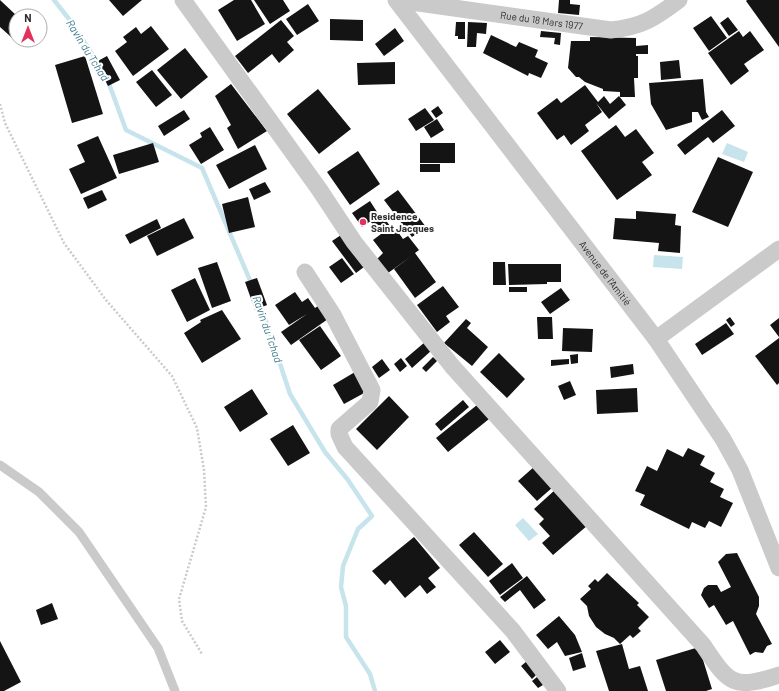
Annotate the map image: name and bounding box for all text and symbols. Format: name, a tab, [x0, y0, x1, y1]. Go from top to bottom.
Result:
north arrow	[8, 8, 48, 48]
street label: Rue du 18 Mars 1977	[500, 9, 584, 32]
text: N	[24, 11, 32, 24]
water label: Ravin du Tchad	[64, 17, 112, 83]
place label: Residence Saint Jacques	[371, 210, 434, 234]
marker: Residence Saint Jacques	[358, 217, 368, 227]
street label: Avenue de l'Amitié	[577, 238, 634, 308]
water label: Ravin du Tchad	[250, 294, 286, 364]

